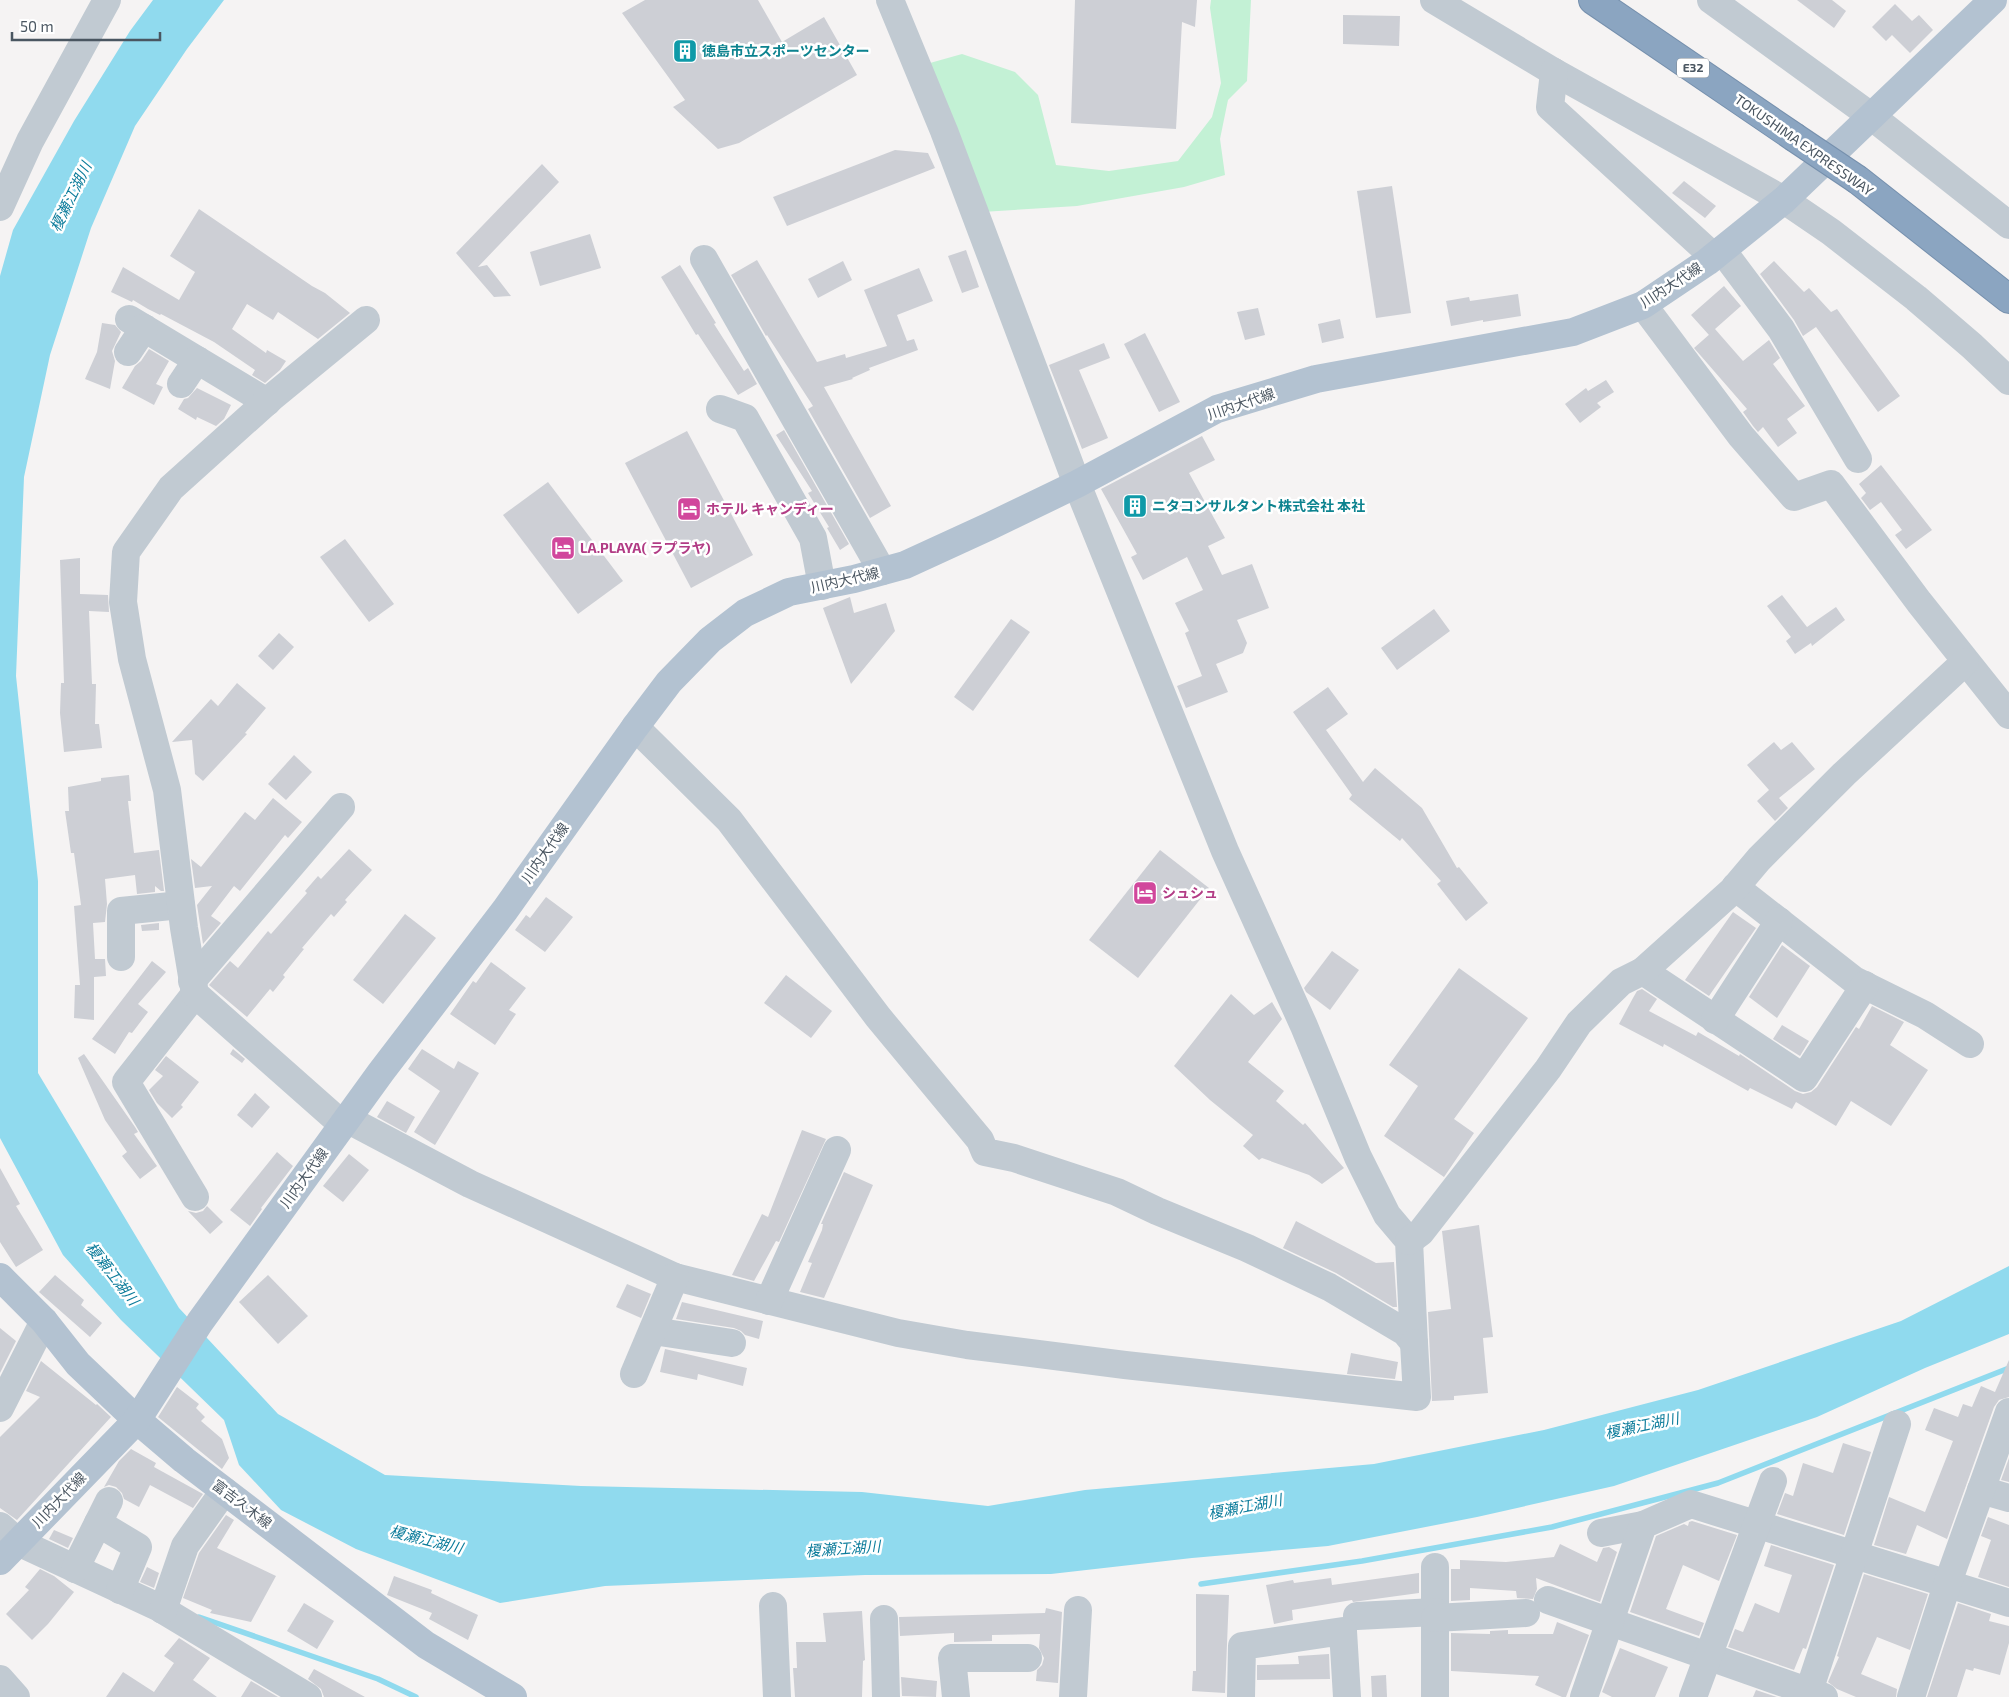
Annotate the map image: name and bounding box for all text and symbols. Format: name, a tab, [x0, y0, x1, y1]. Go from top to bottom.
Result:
scale bar	[12, 10, 160, 42]
text: 50 m	[20, 17, 54, 35]
building icon: 徳島市立スポーツセンター	[672, 38, 698, 64]
place label: 徳島市立スポーツセンター	[702, 42, 870, 59]
road number: E32	[1677, 58, 1709, 78]
street label: TOKUSHIMA EXPRESSWAY	[1732, 90, 1877, 199]
water label: 榎瀬江湖川	[46, 157, 96, 234]
street label: 川内大代線	[1637, 258, 1705, 311]
street label: 川内大代線	[1205, 384, 1277, 423]
building icon: ニタコンサルタント株式会社 本社	[1122, 493, 1148, 519]
hotel icon: ホテル キャンディー	[676, 496, 702, 522]
place label: ニタコンサルタント株式会社 本社	[1152, 497, 1365, 514]
place label: ホテル キャンディー	[706, 500, 834, 517]
hotel icon: LA.PLAYA( ラプラヤ)	[550, 535, 576, 561]
place label: LA.PLAYA( ラプラヤ)	[580, 539, 711, 556]
street label: 川内大代線	[809, 563, 881, 596]
street label: 川内大代線	[518, 819, 572, 886]
hotel icon: シュシュ	[1132, 880, 1158, 906]
place label: シュシュ	[1162, 884, 1218, 901]
street label: 川内大代線	[276, 1144, 331, 1211]
water label: 榎瀬江湖川	[83, 1238, 144, 1310]
water label: 榎瀬江湖川	[1603, 1408, 1682, 1442]
street label: 川内大代線	[28, 1469, 89, 1531]
street label: 富吉久木線	[209, 1476, 275, 1531]
water label: 榎瀬江湖川	[1206, 1490, 1285, 1522]
water label: 榎瀬江湖川	[388, 1521, 467, 1557]
water label: 榎瀬江湖川	[805, 1536, 883, 1560]

